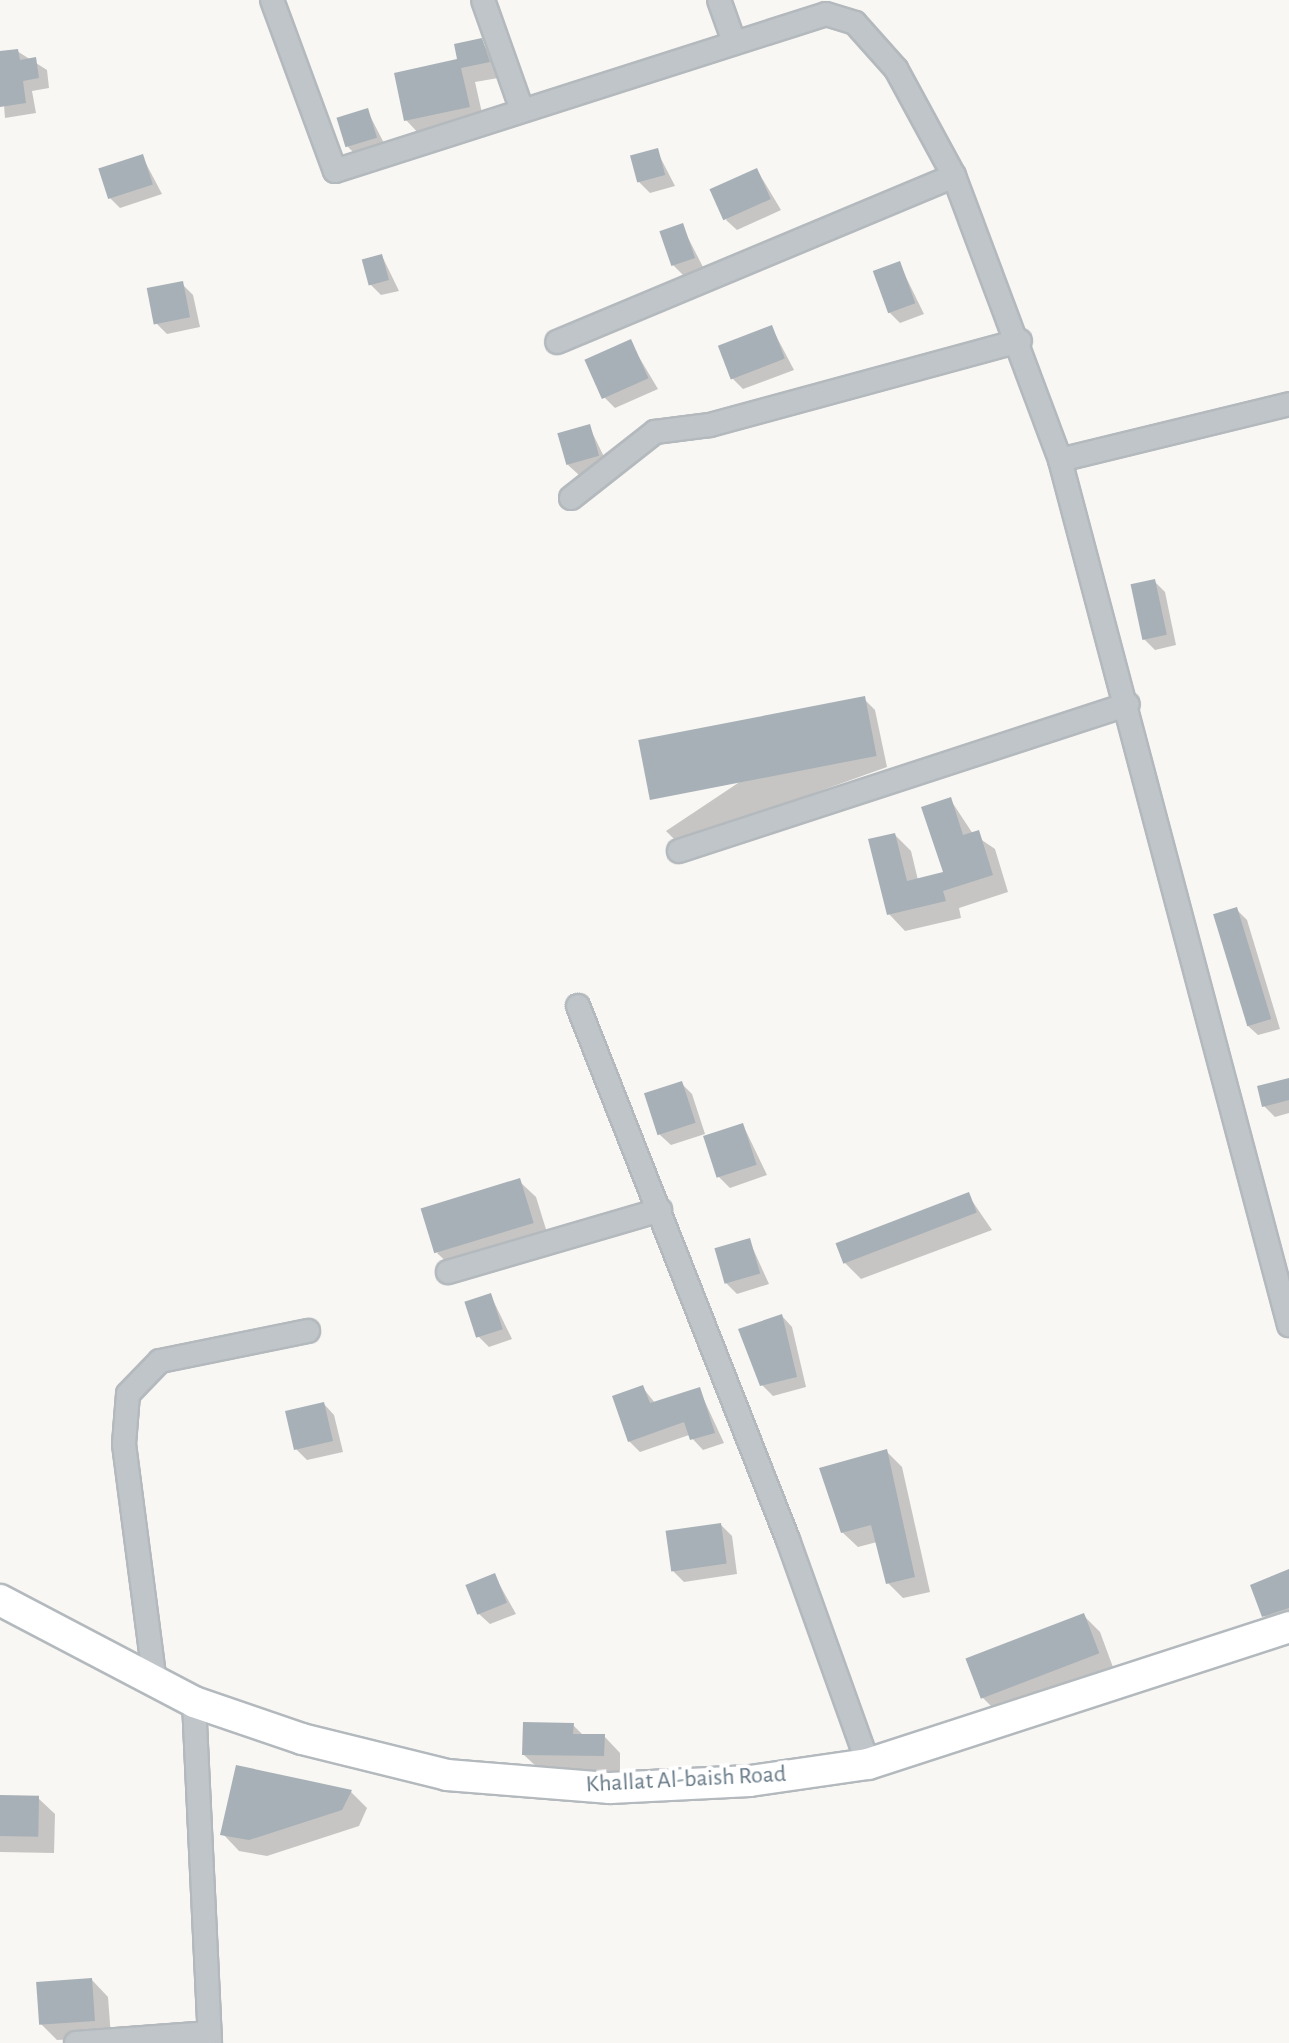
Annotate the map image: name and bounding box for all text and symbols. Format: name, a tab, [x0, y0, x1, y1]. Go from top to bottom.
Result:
street label: Khallat Al-baish Road	[585, 1760, 787, 1800]

